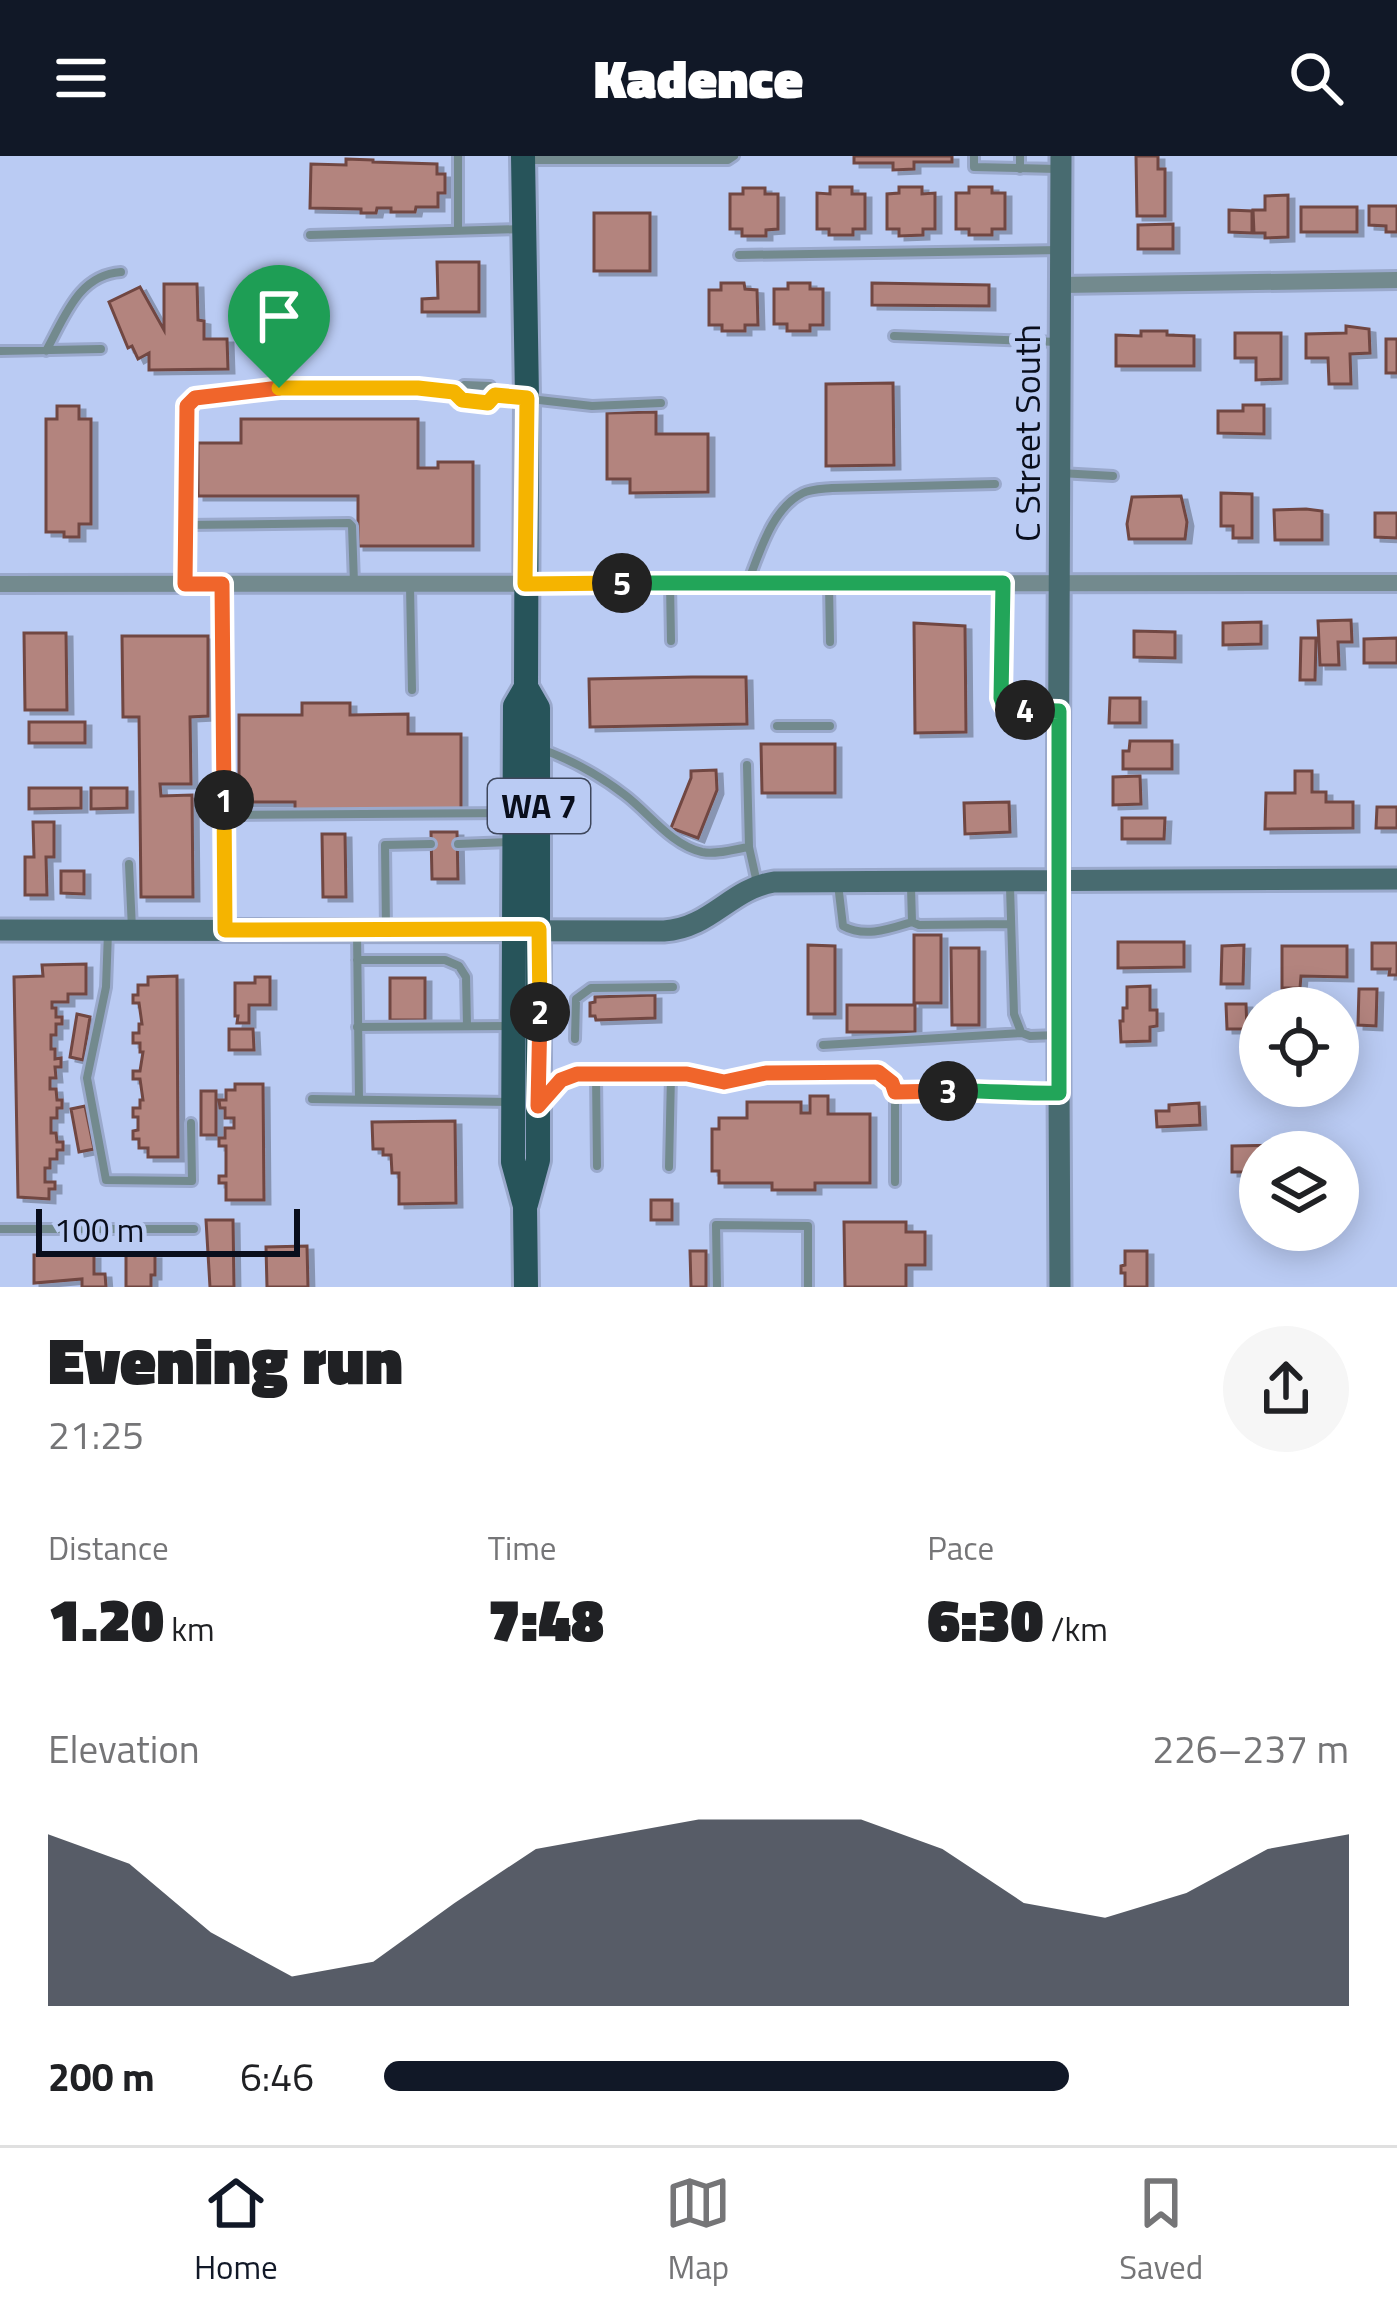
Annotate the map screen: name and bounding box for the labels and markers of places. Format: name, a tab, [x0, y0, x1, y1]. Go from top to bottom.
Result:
pin	[228, 265, 330, 388]
pin: 5	[592, 553, 652, 613]
pin: 4	[995, 680, 1055, 740]
pin: 1	[194, 770, 254, 830]
pin: 2	[510, 982, 570, 1042]
pin: 3	[918, 1061, 978, 1121]

